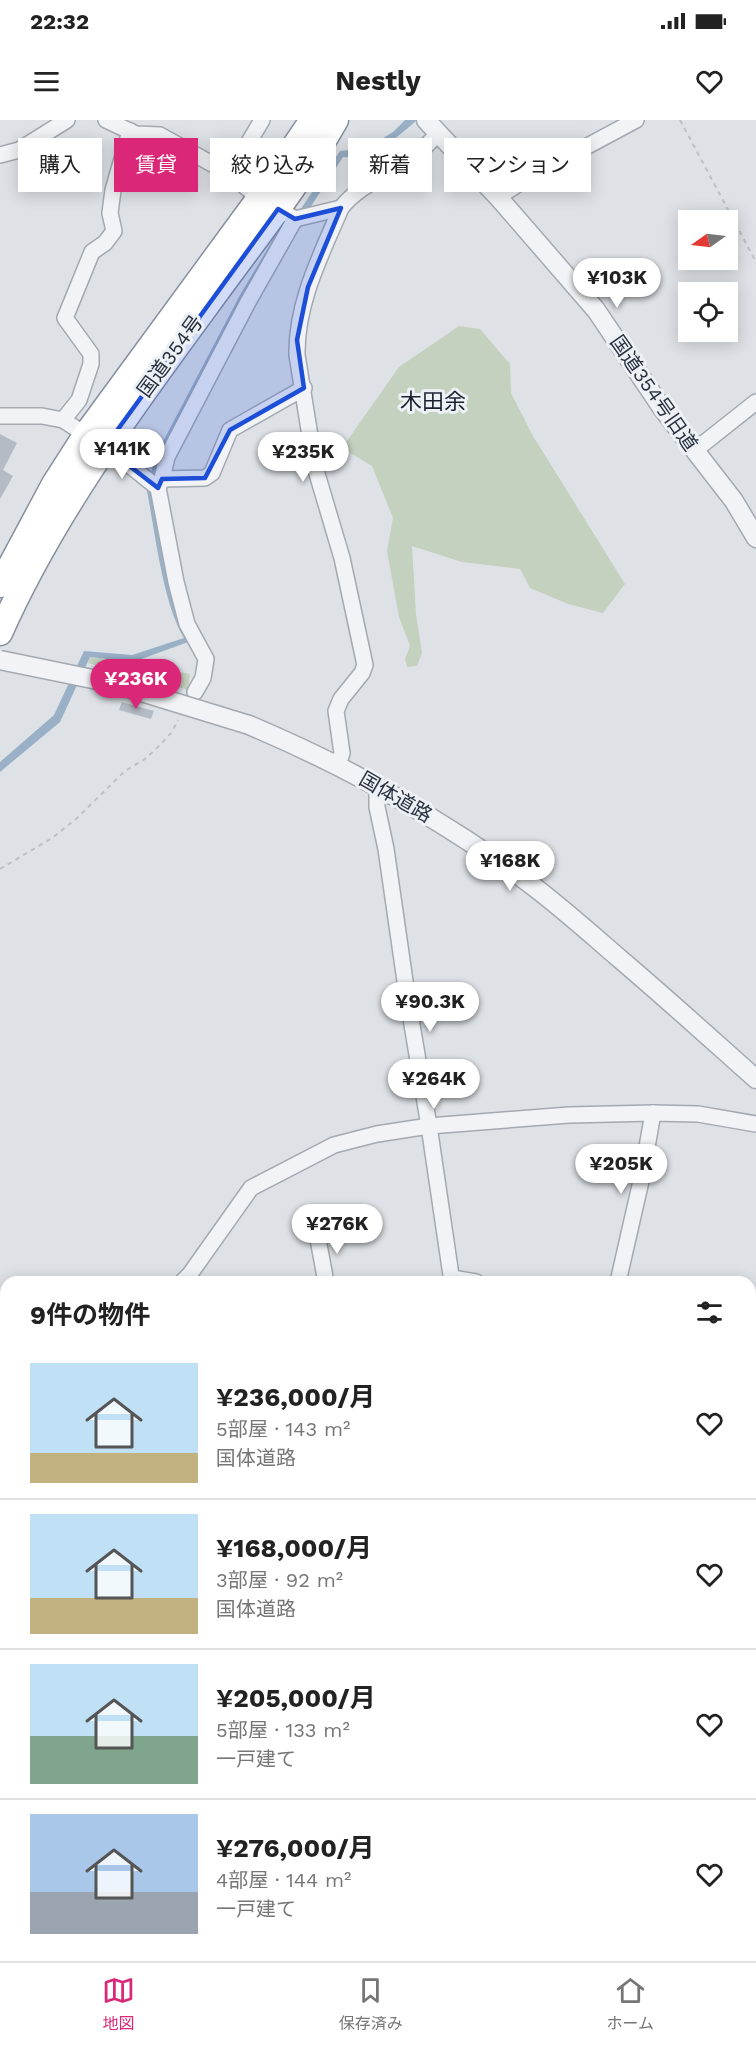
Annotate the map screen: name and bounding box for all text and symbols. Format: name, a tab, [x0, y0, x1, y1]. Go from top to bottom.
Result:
text: 22:32	[30, 9, 89, 34]
icon: menu	[30, 65, 63, 98]
text: Nestly	[335, 65, 421, 97]
icon: heart	[693, 65, 726, 98]
chip: 購入	[18, 138, 102, 192]
chip: 賃貸	[114, 138, 198, 192]
chip: 絞り込み	[210, 138, 336, 192]
chip: 新着	[348, 138, 432, 192]
chip: マンション	[444, 138, 591, 192]
north arrow	[678, 210, 738, 270]
map controls	[678, 210, 738, 342]
pin: ¥103K	[575, 258, 659, 309]
text: ¥103K	[587, 265, 647, 289]
button: locate	[678, 282, 738, 342]
street label: 国道354号	[132, 310, 208, 402]
street label: 国道354号旧道	[605, 331, 703, 455]
district label: 木田余	[400, 389, 466, 414]
pin: ¥141K	[80, 429, 164, 480]
pin: ¥235K	[261, 432, 345, 483]
text: ¥141K	[94, 436, 150, 460]
text: ¥235K	[272, 439, 334, 463]
pin: ¥236K	[94, 659, 178, 710]
text: ¥236K	[104, 666, 168, 690]
street label: 国体道路	[355, 767, 437, 827]
pin: ¥168K	[468, 841, 552, 892]
text: ¥168K	[480, 848, 540, 872]
pin: ¥90.3K	[381, 982, 479, 1033]
text: ¥90.3K	[395, 989, 465, 1013]
pin: ¥264K	[392, 1059, 476, 1110]
text: ¥264K	[402, 1066, 466, 1090]
pin: ¥205K	[579, 1144, 663, 1195]
text: ¥205K	[589, 1151, 653, 1175]
pin: ¥276K	[295, 1204, 379, 1255]
text: ¥276K	[306, 1211, 368, 1235]
icon: filters	[693, 1296, 726, 1329]
text: 9件の物件	[30, 1300, 150, 1330]
text: ¥236,000/月	[216, 1382, 375, 1412]
icon: home	[78, 1387, 150, 1459]
icon: heart	[693, 1407, 726, 1440]
text: 5部屋 · 143 m²	[216, 1417, 350, 1441]
text: 国体道路	[216, 1446, 296, 1470]
text: ¥168,000/月	[216, 1533, 372, 1563]
icon: home	[78, 1538, 150, 1610]
icon: heart	[693, 1558, 726, 1591]
text: 3部屋 · 92 m²	[216, 1568, 343, 1592]
text: 国体道路	[216, 1597, 296, 1621]
text: ¥205,000/月	[216, 1683, 376, 1713]
icon: home	[78, 1688, 150, 1760]
icon: heart	[693, 1708, 726, 1741]
text: 5部屋 · 133 m²	[216, 1718, 350, 1742]
text: 一戸建て	[216, 1747, 296, 1771]
text: ¥276,000/月	[216, 1833, 375, 1863]
icon: home	[78, 1838, 150, 1910]
icon: heart	[693, 1858, 726, 1891]
text: 4部屋 · 144 m²	[216, 1868, 351, 1892]
text: 一戸建て	[216, 1897, 296, 1921]
tab: 地図	[102, 1974, 135, 2034]
tab: 保存済み	[339, 1974, 403, 2034]
tab: ホーム	[607, 1974, 654, 2034]

